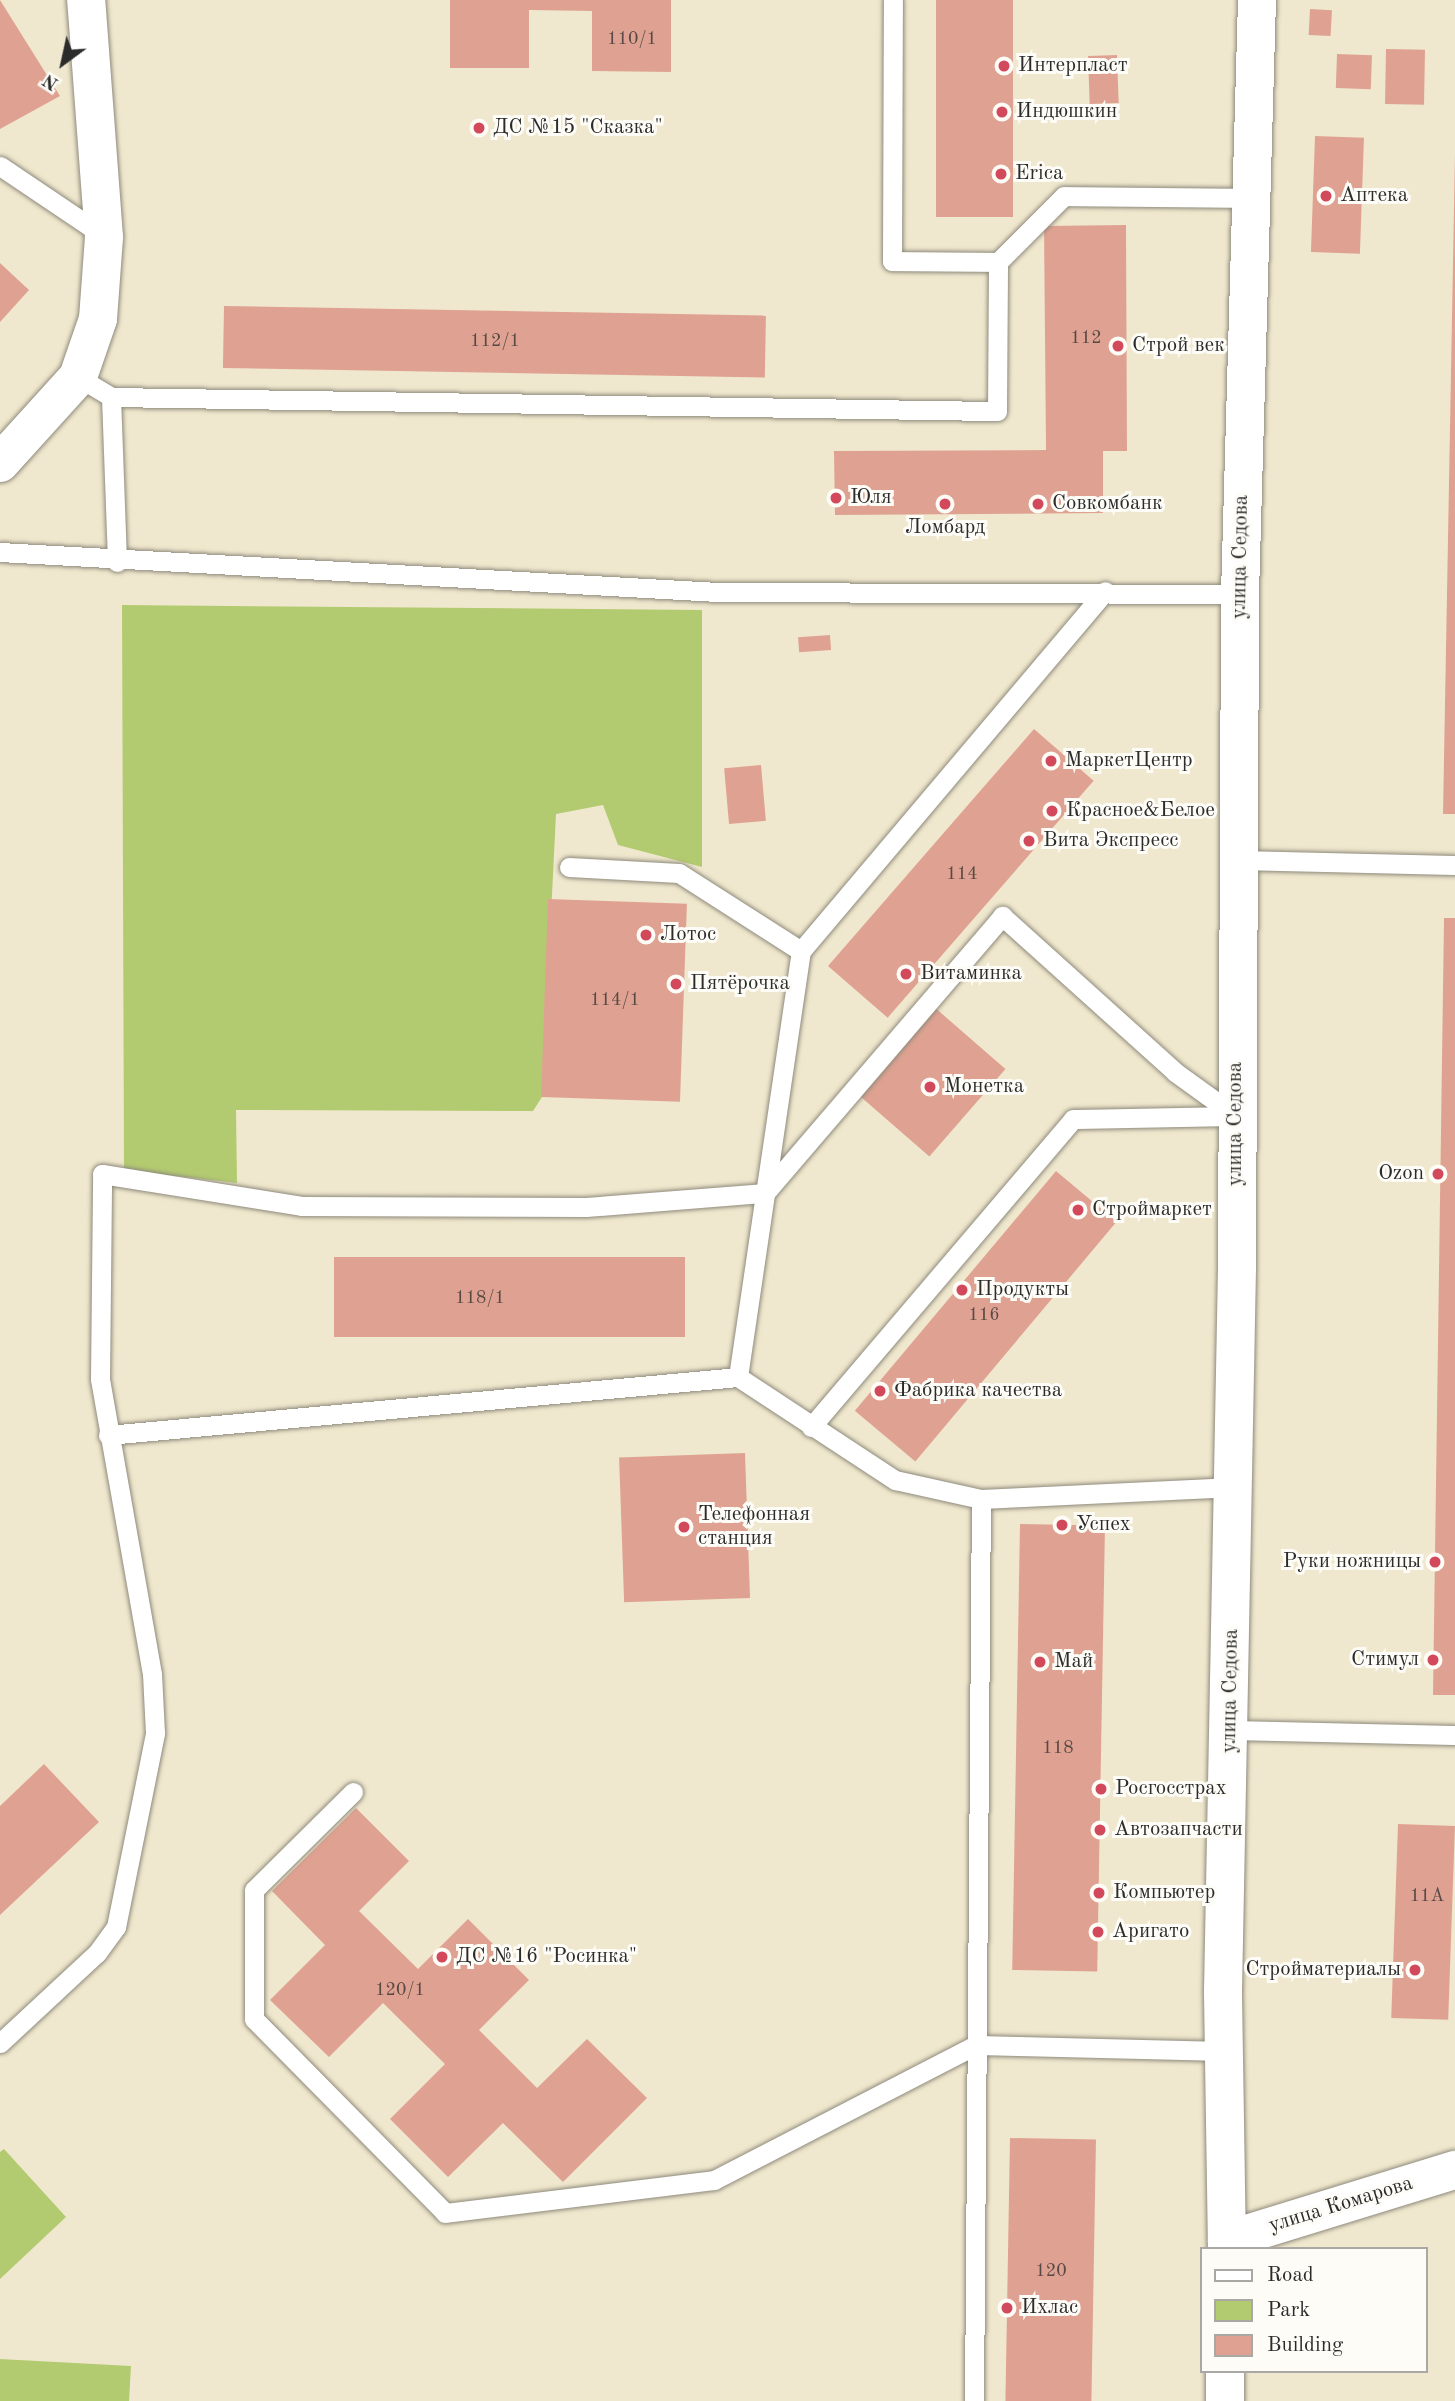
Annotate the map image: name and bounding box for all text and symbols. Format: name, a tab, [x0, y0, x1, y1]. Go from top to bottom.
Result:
north arrow	[28, 28, 98, 98]
house number: 110/1	[607, 28, 657, 50]
place label: Интерпласт	[1018, 53, 1128, 79]
marker: Интерпласт	[996, 58, 1012, 74]
text: N	[40, 69, 63, 93]
place label: Индюшкин	[1016, 99, 1117, 125]
marker: Индюшкин	[994, 104, 1010, 120]
place label: ДС №15 "Сказка"	[493, 115, 663, 141]
marker: ДС №15 "Сказка"	[471, 120, 487, 136]
place label: Erica	[1015, 161, 1063, 187]
marker: Erica	[993, 166, 1009, 182]
place label: Аптека	[1340, 183, 1408, 209]
marker: Аптека	[1318, 188, 1334, 204]
house number: 112	[1070, 327, 1102, 349]
house number: 112/1	[470, 330, 520, 352]
place label: Строй век	[1132, 333, 1225, 359]
marker: Строй век	[1110, 338, 1126, 354]
place label: Юля	[850, 485, 892, 511]
marker: Юля	[828, 490, 844, 506]
place label: Совкомбанк	[1052, 491, 1162, 517]
street label: улица Седова	[1227, 495, 1255, 619]
marker: Ломбард	[937, 496, 953, 512]
marker: Совкомбанк	[1030, 496, 1046, 512]
place label: Ломбард	[905, 515, 985, 541]
place label: МаркетЦентр	[1065, 748, 1193, 774]
marker: МаркетЦентр	[1043, 753, 1059, 769]
place label: Красное&Белое	[1066, 798, 1215, 824]
marker: Красное&Белое	[1044, 803, 1060, 819]
place label: Вита Экспресс	[1043, 828, 1178, 854]
marker: Вита Экспресс	[1021, 833, 1037, 849]
house number: 114	[946, 863, 978, 885]
place label: Лотос	[660, 922, 716, 948]
marker: Лотос	[638, 927, 654, 943]
place label: Витаминка	[920, 961, 1022, 987]
marker: Витаминка	[898, 966, 914, 982]
place label: Пятёрочка	[690, 971, 790, 997]
marker: Пятёрочка	[668, 976, 684, 992]
house number: 114/1	[590, 989, 640, 1011]
street label: улица Седова	[1223, 1062, 1249, 1186]
place label: Монетка	[944, 1074, 1024, 1100]
marker: Монетка	[922, 1079, 938, 1095]
place label: Ozon	[1378, 1161, 1424, 1187]
marker: Ozon	[1430, 1166, 1446, 1182]
place label: Строймаркет	[1092, 1197, 1212, 1223]
marker: Строймаркет	[1070, 1202, 1086, 1218]
place label: Продукты	[976, 1277, 1069, 1303]
marker: Продукты	[954, 1282, 970, 1298]
house number: 118/1	[455, 1287, 505, 1309]
house number: 116	[968, 1304, 1000, 1326]
place label: Фабрика качества	[894, 1378, 1062, 1404]
marker: Фабрика качества	[872, 1383, 888, 1399]
place label: Телефонная станция	[698, 1502, 810, 1552]
place label: Успех	[1076, 1512, 1131, 1538]
marker: Успех	[1054, 1517, 1070, 1533]
marker: Телефонная станция	[676, 1519, 692, 1535]
place label: Руки ножницы	[1283, 1549, 1421, 1575]
marker: Руки ножницы	[1427, 1554, 1443, 1570]
street label: улица Седова	[1217, 1629, 1245, 1753]
place label: Стимул	[1351, 1647, 1419, 1673]
place label: Май	[1054, 1649, 1093, 1675]
marker: Стимул	[1425, 1652, 1441, 1668]
marker: Май	[1032, 1654, 1048, 1670]
house number: 118	[1042, 1737, 1074, 1759]
place label: Росгосстрах	[1115, 1776, 1227, 1802]
marker: Росгосстрах	[1093, 1781, 1109, 1797]
place label: Автозапчасти	[1114, 1817, 1243, 1843]
marker: Автозапчасти	[1092, 1822, 1108, 1838]
place label: Компьютер	[1113, 1880, 1215, 1906]
marker: Компьютер	[1091, 1885, 1107, 1901]
house number: 11А	[1410, 1885, 1444, 1907]
place label: Аригато	[1112, 1919, 1189, 1945]
marker: Аригато	[1090, 1924, 1106, 1940]
place label: ДС №16 "Росинка"	[456, 1944, 637, 1970]
marker: ДС №16 "Росинка"	[434, 1949, 450, 1965]
place label: Стройматериалы	[1245, 1957, 1401, 1983]
marker: Стройматериалы	[1407, 1962, 1423, 1978]
house number: 120/1	[375, 1979, 425, 2001]
street label: улица Комарова	[1266, 2171, 1416, 2239]
legend	[1200, 2247, 1427, 2373]
house number: 120	[1035, 2260, 1067, 2282]
text: Road	[1267, 2265, 1314, 2286]
place label: Ихлас	[1021, 2295, 1078, 2321]
marker: Ихлас	[999, 2300, 1015, 2316]
text: Park	[1267, 2300, 1310, 2321]
text: Building	[1267, 2335, 1343, 2356]

